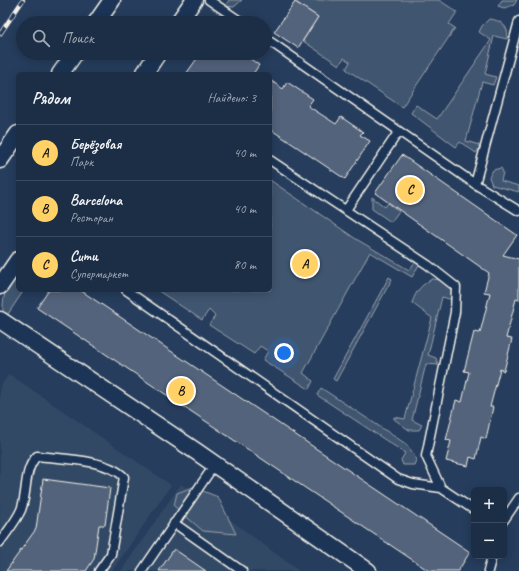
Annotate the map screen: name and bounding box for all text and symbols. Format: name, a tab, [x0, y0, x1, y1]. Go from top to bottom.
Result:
search box	[16, 16, 272, 60]
icon: search	[30, 27, 52, 49]
text: Поиск	[62, 29, 94, 48]
text: Рядом	[32, 88, 70, 109]
text: Найдено: 3	[208, 90, 256, 106]
text: Берёзовая	[70, 135, 121, 154]
text: A	[42, 145, 48, 161]
text: 40 m	[234, 145, 256, 161]
text: Парк	[70, 154, 93, 170]
pin: C	[397, 175, 423, 205]
text: Barcelona	[70, 191, 122, 210]
text: B	[42, 201, 48, 217]
text: 40 m	[234, 201, 256, 217]
text: Ресторан	[70, 210, 113, 226]
text: Сити	[70, 247, 98, 266]
pin: A	[292, 249, 318, 279]
text: C	[42, 257, 48, 273]
text: 80 m	[234, 257, 256, 273]
text: Супермаркет	[70, 266, 128, 282]
your location	[274, 343, 294, 363]
pin: B	[168, 376, 194, 406]
map controls	[471, 487, 507, 559]
button: +	[471, 487, 507, 523]
button: −	[471, 523, 507, 559]

